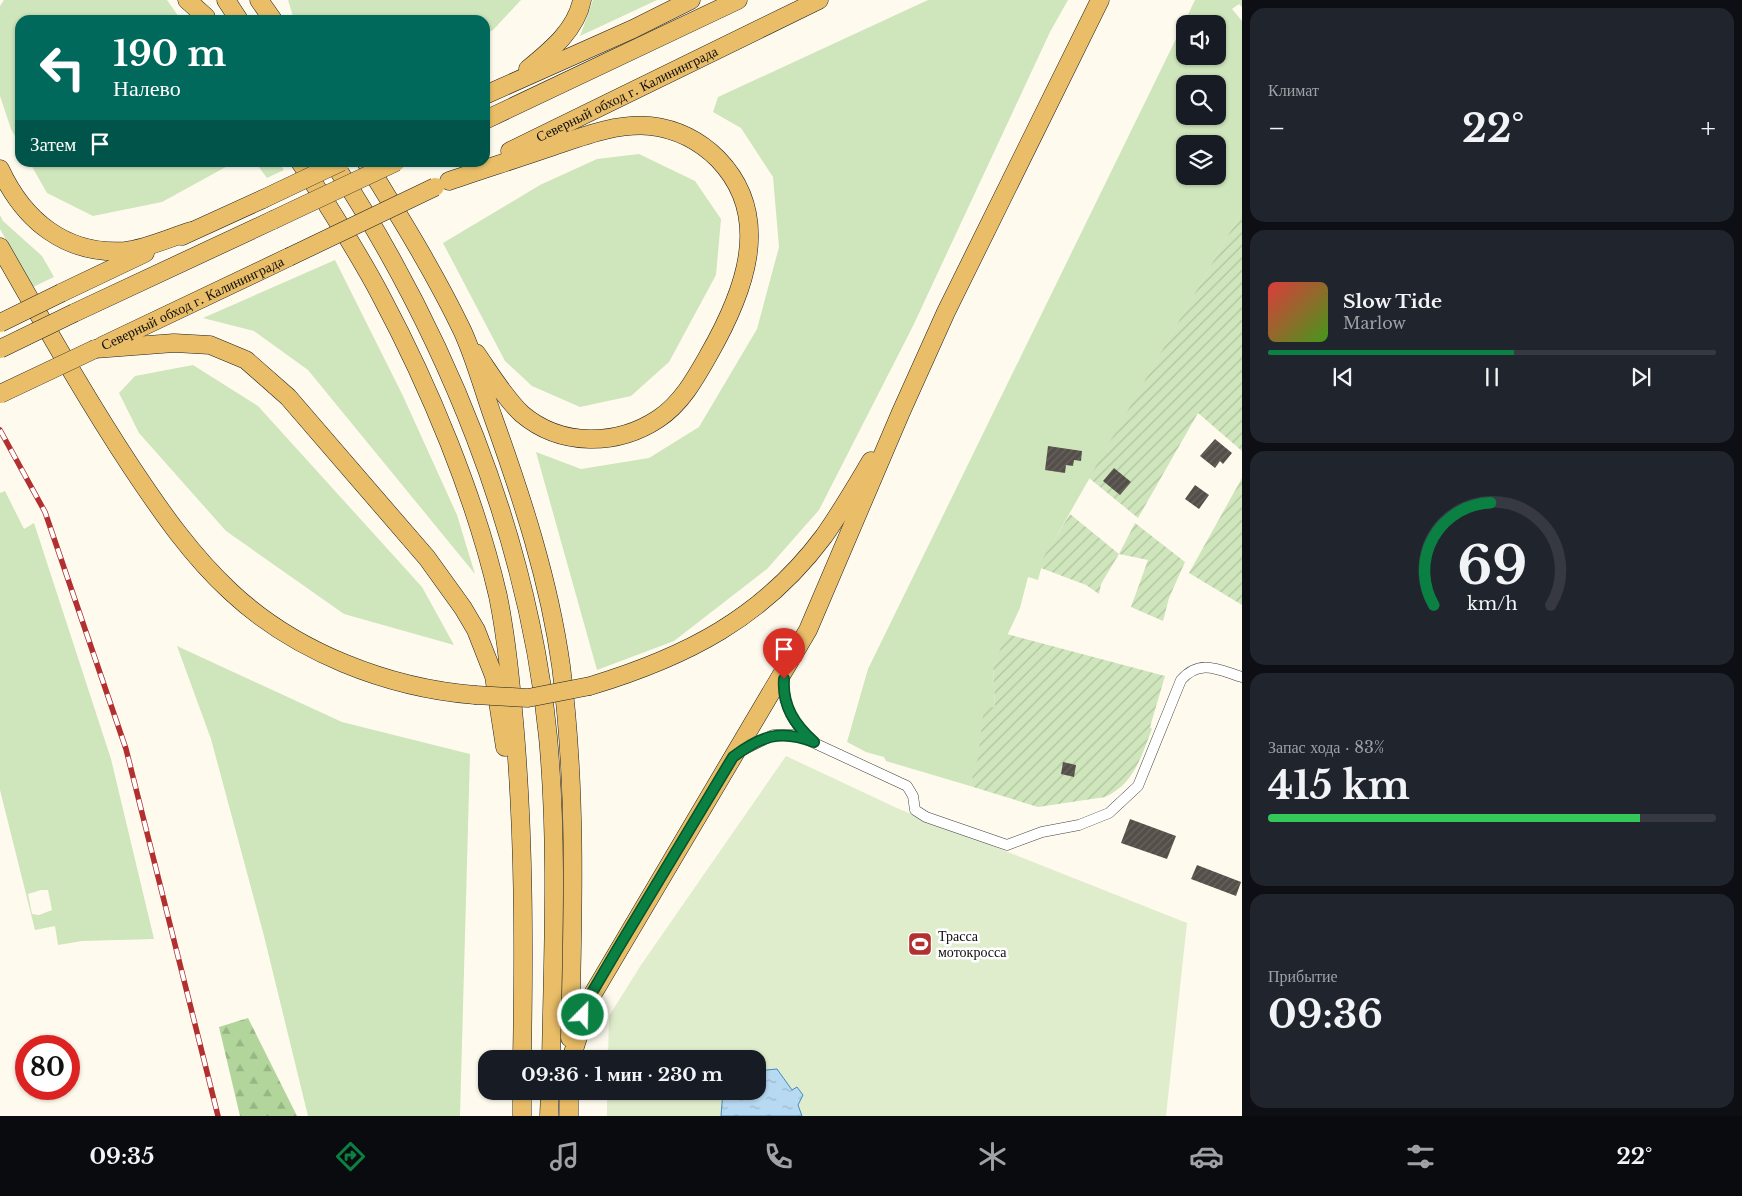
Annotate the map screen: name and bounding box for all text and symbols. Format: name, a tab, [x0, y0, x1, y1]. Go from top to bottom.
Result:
map controls	[1176, 15, 1226, 185]
button: sound	[1176, 15, 1226, 65]
text: 190 m	[113, 32, 226, 75]
icon: left	[30, 35, 95, 100]
street label: Северный обход г. Калининграда	[533, 42, 721, 146]
text: Налево	[113, 75, 181, 102]
button: search	[1176, 75, 1226, 125]
text: Климат	[1268, 80, 1319, 100]
text: 22°	[1462, 105, 1524, 152]
text: −	[1268, 111, 1286, 146]
text: +	[1701, 111, 1716, 146]
icon: arrive	[86, 130, 114, 158]
text: Затем	[30, 133, 76, 156]
button: layers	[1176, 135, 1226, 185]
street label: Северный обход г. Калининграда	[98, 252, 287, 354]
text: Slow Tide	[1343, 290, 1442, 313]
text: Marlow	[1343, 313, 1406, 333]
icon: previous	[1329, 363, 1357, 391]
icon: pause	[1478, 363, 1506, 391]
icon: next	[1627, 363, 1655, 391]
text: 69	[1457, 534, 1527, 598]
text: km/h	[1467, 593, 1517, 615]
pin	[763, 628, 805, 679]
icon: arrive	[770, 635, 798, 663]
text: Запас хода · 83%	[1268, 737, 1384, 757]
text: 415 km	[1268, 762, 1410, 809]
place label: Трасса мотокросса	[938, 927, 1007, 961]
sports icon: Трасса мотокросса	[907, 931, 933, 957]
text: Прибытие	[1268, 966, 1338, 986]
position arrow	[556, 988, 608, 1040]
text: 09:36	[1268, 991, 1383, 1038]
speed limit sign: 80	[15, 1035, 80, 1100]
text: 09:36 · 1 мин · 230 m	[521, 1063, 723, 1086]
icon: directions	[333, 1139, 368, 1174]
icon: music	[547, 1139, 582, 1174]
icon: phone	[761, 1139, 796, 1174]
icon: climate	[975, 1139, 1010, 1174]
icon: car	[1189, 1139, 1224, 1174]
icon: filters	[1403, 1139, 1438, 1174]
text: 09:35	[89, 1143, 154, 1170]
text: 22°	[1616, 1143, 1652, 1170]

